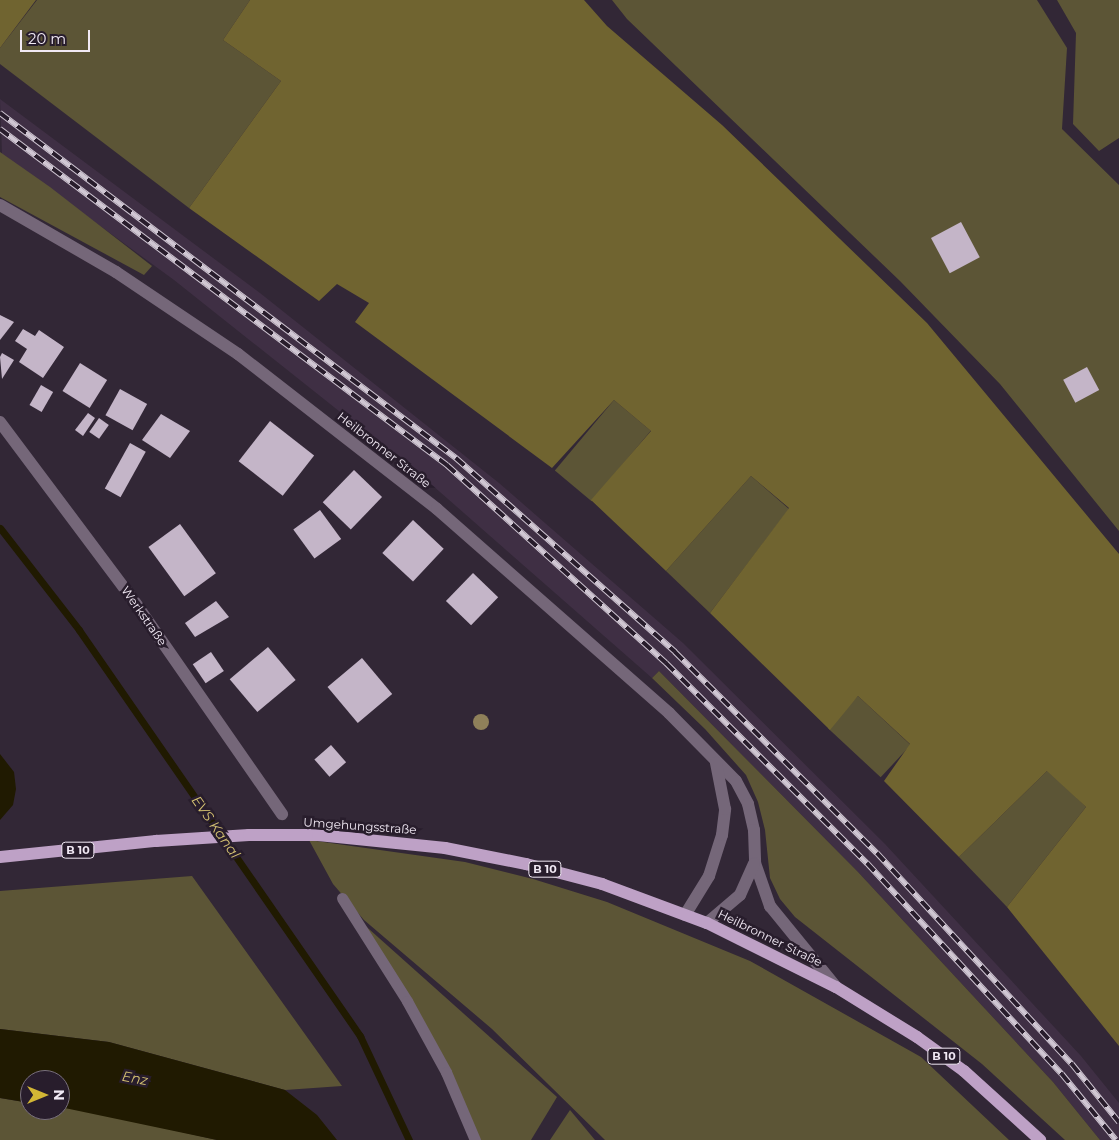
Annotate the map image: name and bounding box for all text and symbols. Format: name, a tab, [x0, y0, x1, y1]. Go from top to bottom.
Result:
scale bar	[22, 20, 92, 52]
text: 20 m	[28, 29, 66, 48]
street label: Heilbronner Straße	[335, 409, 433, 491]
street label: Werkstraße	[118, 584, 170, 648]
water label: EVS Kanal	[188, 792, 244, 862]
street label: Umgehungsstraße	[303, 815, 417, 837]
road number: B 10	[60, 842, 96, 858]
road number: B 10	[528, 861, 562, 878]
street label: Heilbronner Straße	[716, 907, 824, 969]
road number: B 10	[926, 1048, 962, 1064]
water label: Enz	[121, 1067, 149, 1089]
north arrow	[20, 1070, 70, 1120]
text: N	[50, 1089, 68, 1101]

